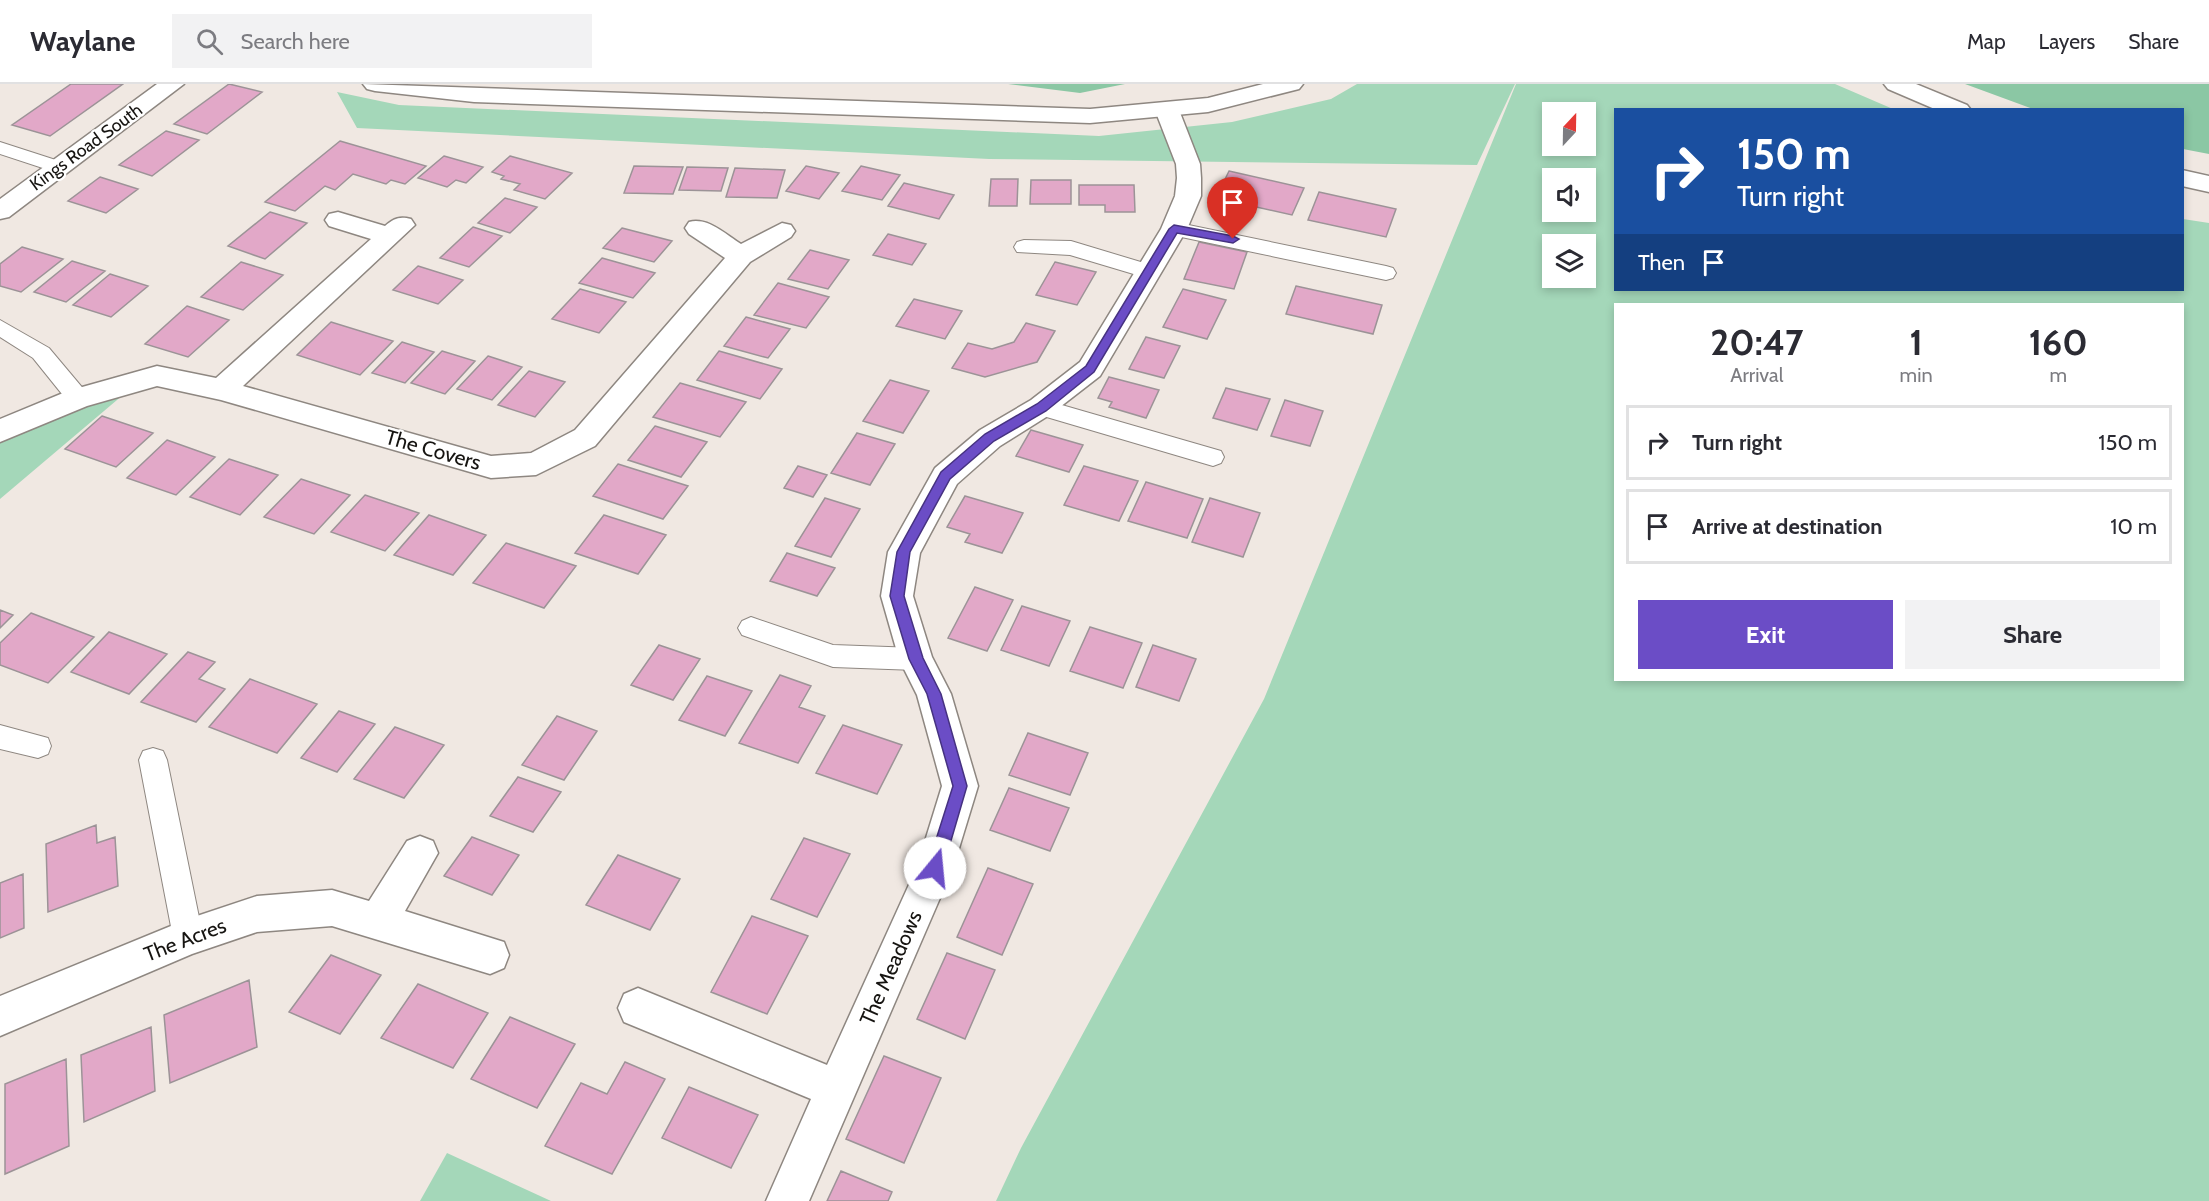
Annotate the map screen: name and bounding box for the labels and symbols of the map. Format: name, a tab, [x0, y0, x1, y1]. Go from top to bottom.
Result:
street label: Kings Road South	[25, 99, 147, 195]
north arrow	[1542, 102, 1596, 156]
pin	[1207, 177, 1258, 239]
street label: The Covers	[383, 424, 484, 475]
position arrow	[903, 836, 967, 900]
street label: The Meadows	[854, 906, 927, 1029]
street label: The Acres	[140, 912, 230, 967]

